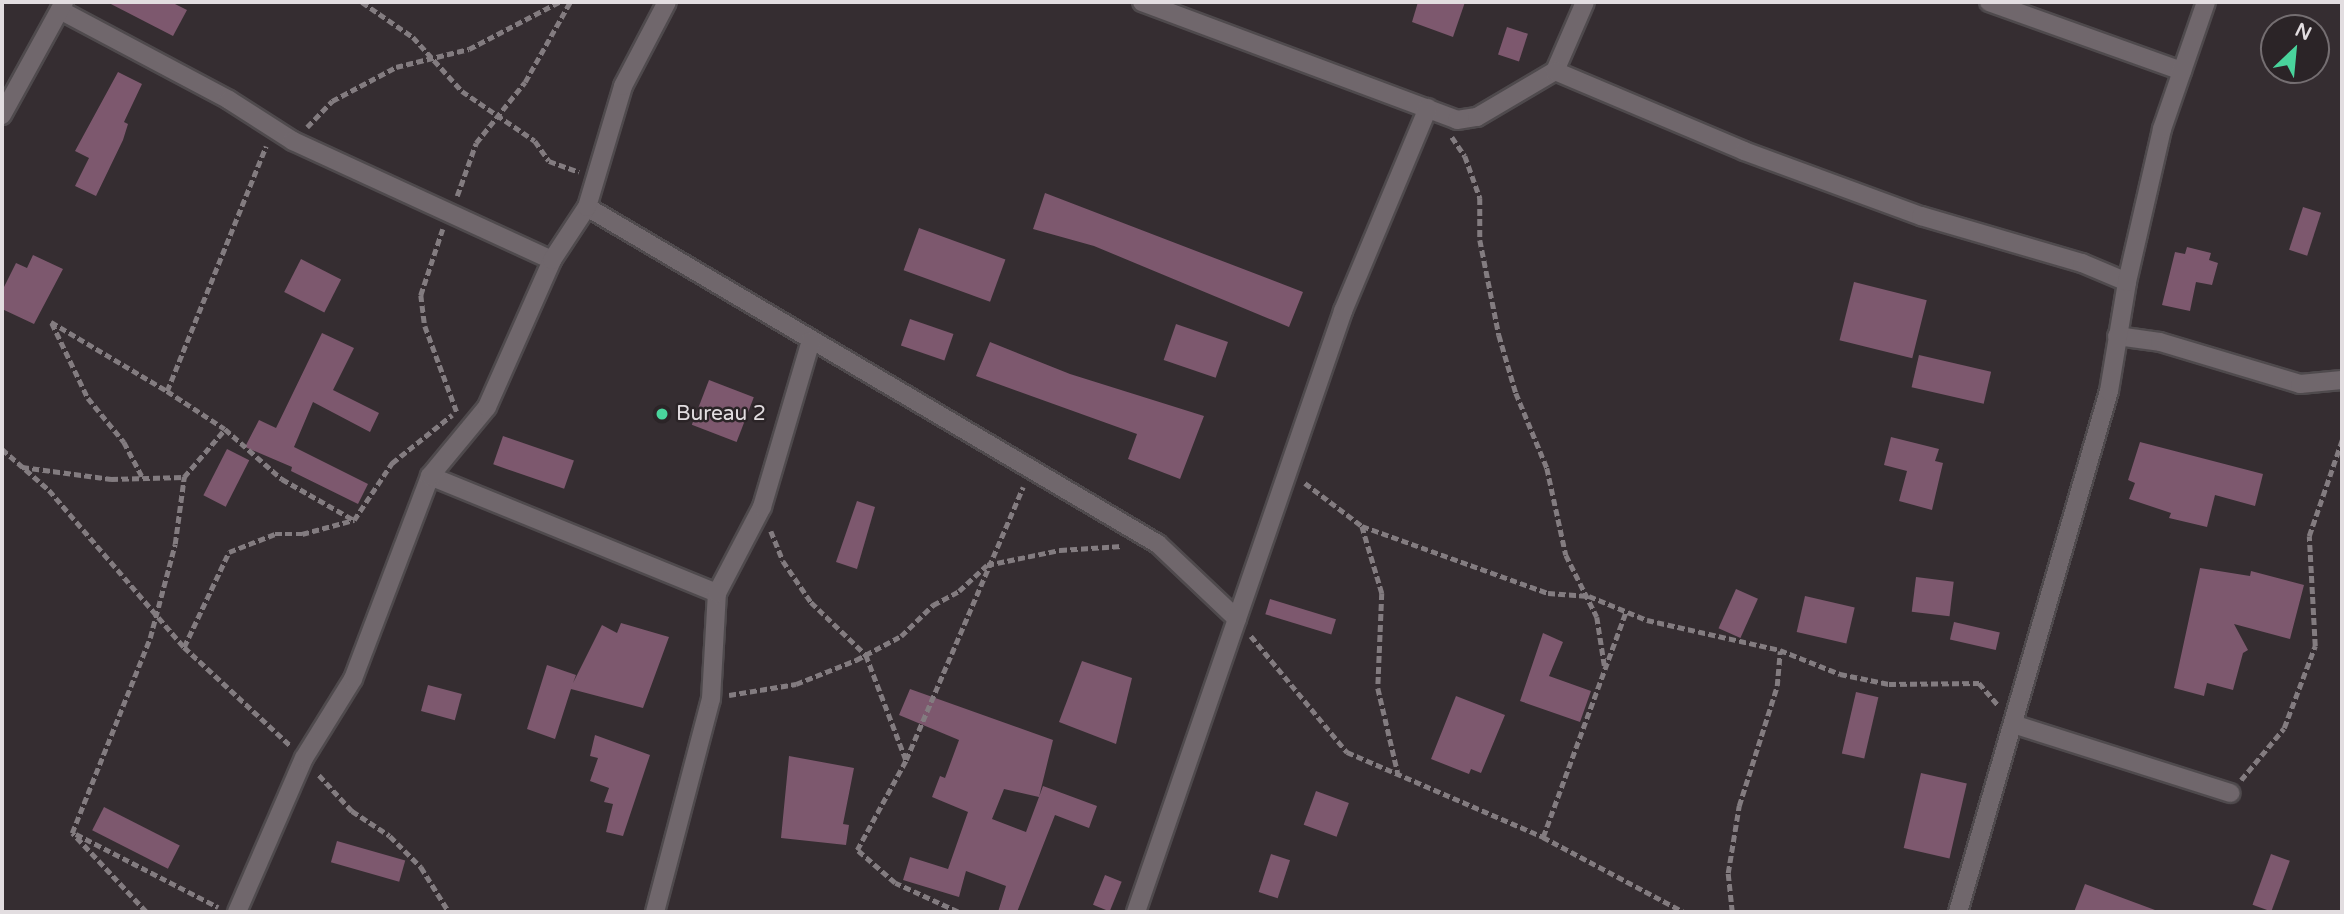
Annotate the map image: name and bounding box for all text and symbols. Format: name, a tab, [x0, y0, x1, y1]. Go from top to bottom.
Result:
north arrow	[2260, 14, 2330, 84]
text: N	[2292, 19, 2315, 45]
place label: Bureau 2	[676, 401, 766, 427]
marker: Bureau 2	[654, 406, 670, 422]

